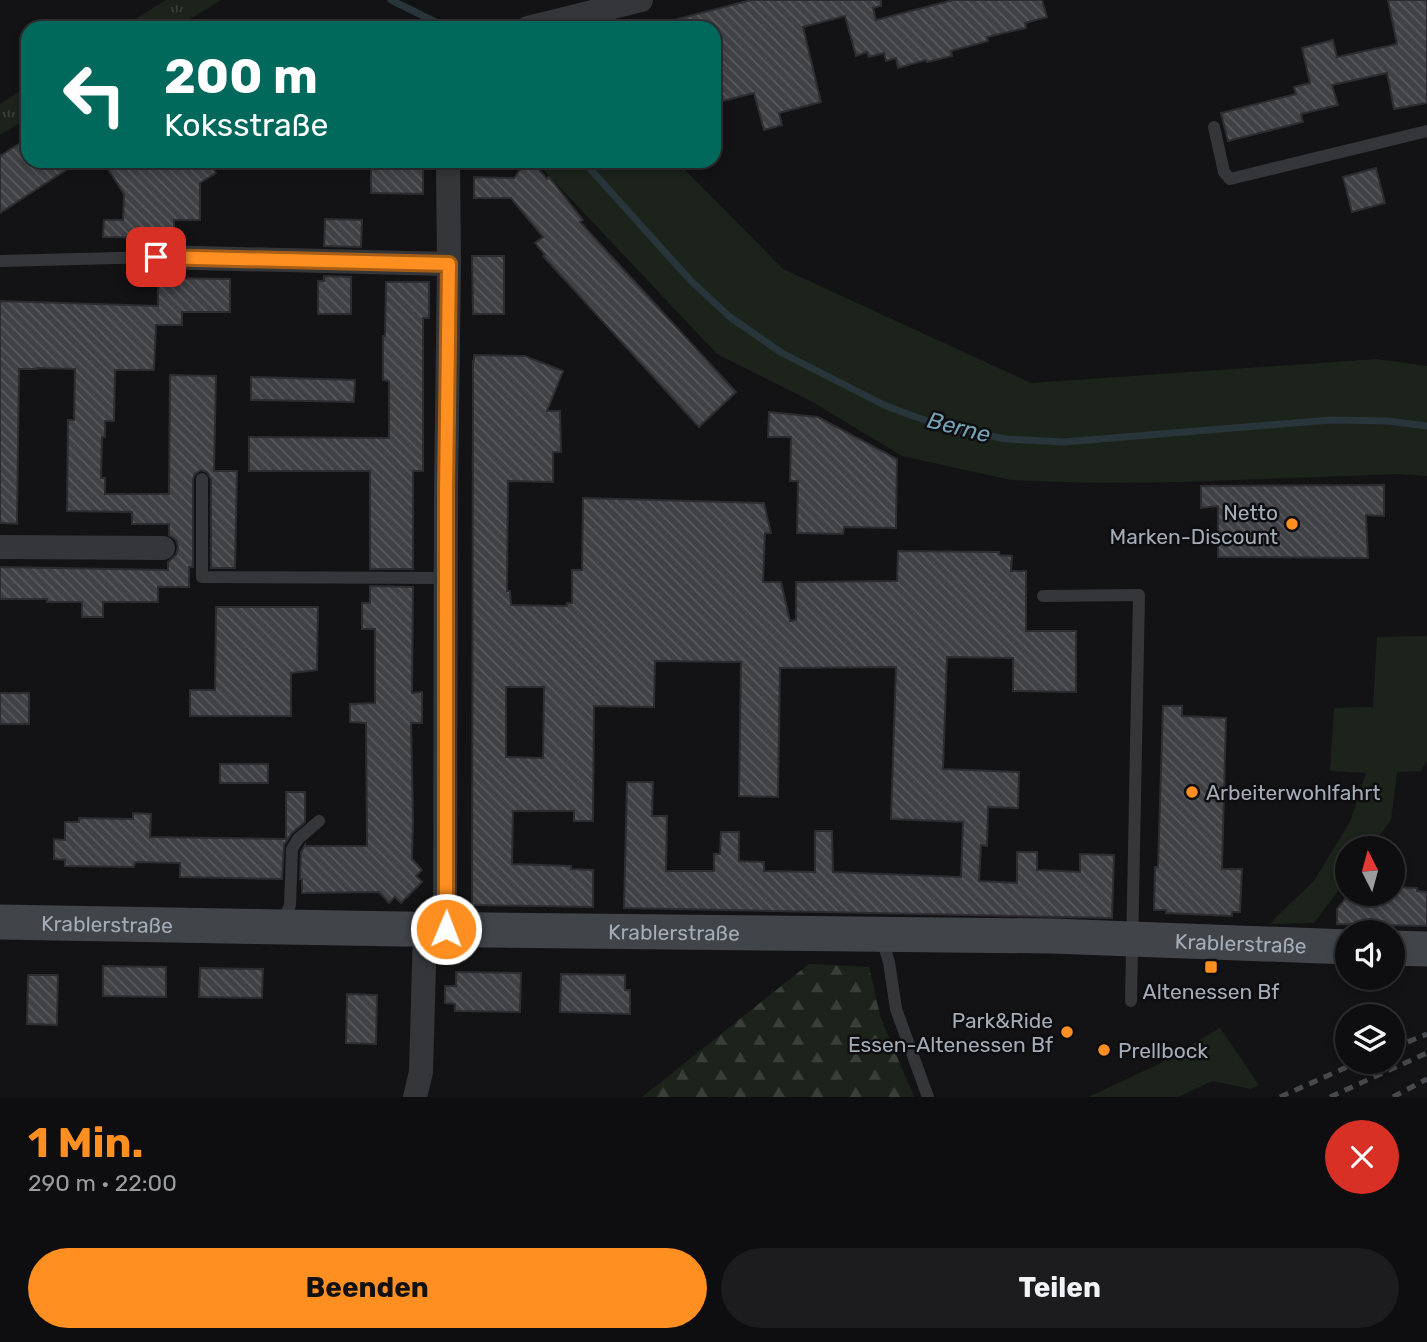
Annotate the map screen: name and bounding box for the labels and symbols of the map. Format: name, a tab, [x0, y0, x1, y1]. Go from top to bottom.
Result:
pin	[126, 227, 186, 287]
water label: Berne	[925, 406, 994, 448]
place label: Netto Marken-Discount	[1110, 500, 1278, 549]
marker: Netto Marken-Discount	[1284, 516, 1300, 532]
place label: Arbeiterwohlfahrt	[1206, 780, 1380, 805]
marker: Arbeiterwohlfahrt	[1184, 784, 1200, 800]
north arrow	[1335, 836, 1405, 906]
position arrow	[409, 892, 483, 966]
street label: Krablerstraße	[41, 910, 173, 938]
street label: Krablerstraße	[608, 919, 740, 945]
street label: Krablerstraße	[1174, 928, 1307, 958]
marker: Altenessen Bf	[1203, 959, 1219, 975]
place label: Altenessen Bf	[1143, 979, 1279, 1004]
place label: Park&Ride Essen-Altenessen Bf	[848, 1008, 1053, 1057]
marker: Park&Ride Essen-Altenessen Bf	[1059, 1024, 1075, 1040]
place label: Prellbock	[1118, 1038, 1208, 1063]
marker: Prellbock	[1096, 1042, 1112, 1058]

